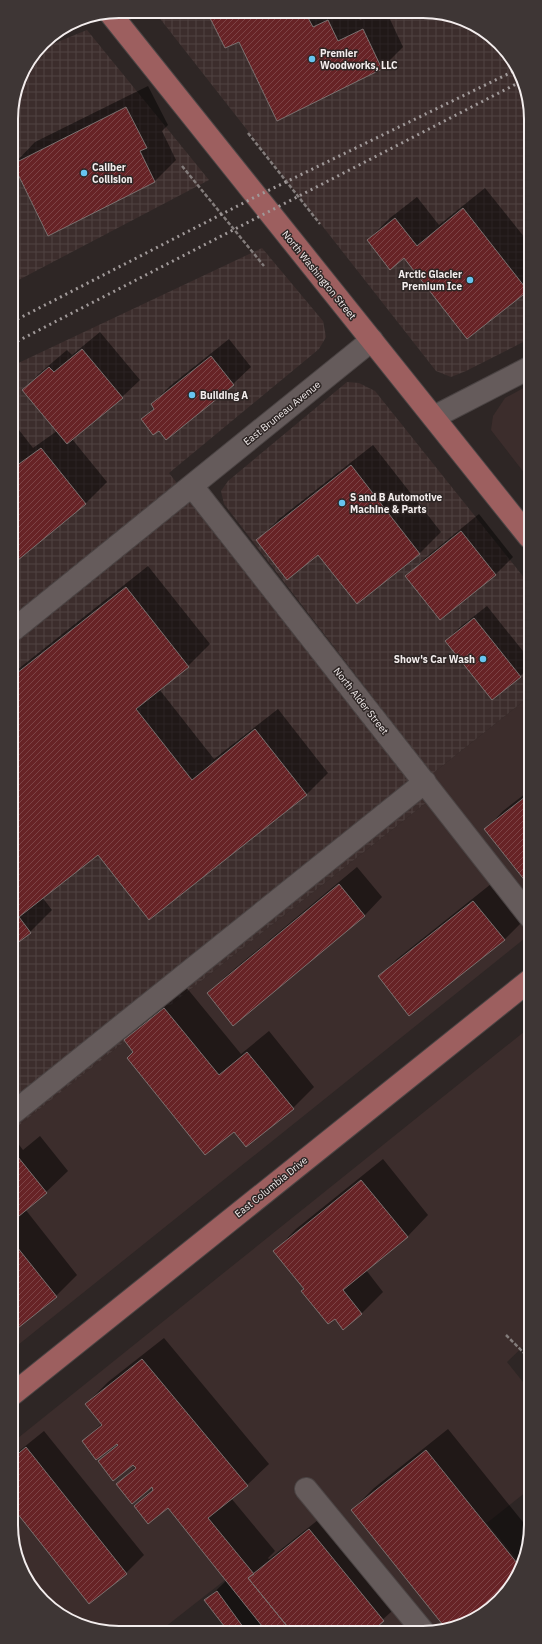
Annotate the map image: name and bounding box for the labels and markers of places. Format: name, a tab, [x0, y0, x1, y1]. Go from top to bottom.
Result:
place label: Premier Woodworks, LLC	[320, 47, 398, 72]
marker: Premier Woodworks, LLC	[307, 54, 317, 64]
place label: Caliber Collision	[92, 161, 133, 186]
marker: Caliber Collision	[79, 168, 89, 178]
place label: Arctic Glacier Premium Ice	[398, 268, 462, 293]
marker: Arctic Glacier Premium Ice	[465, 275, 475, 285]
place label: Building A	[200, 389, 248, 402]
marker: Building A	[187, 390, 197, 400]
place label: S and B Automotive Machine & Parts	[350, 491, 442, 516]
marker: S and B Automotive Machine & Parts	[337, 498, 347, 508]
place label: Show's Car Wash	[394, 653, 475, 666]
marker: Show's Car Wash	[478, 654, 488, 664]

